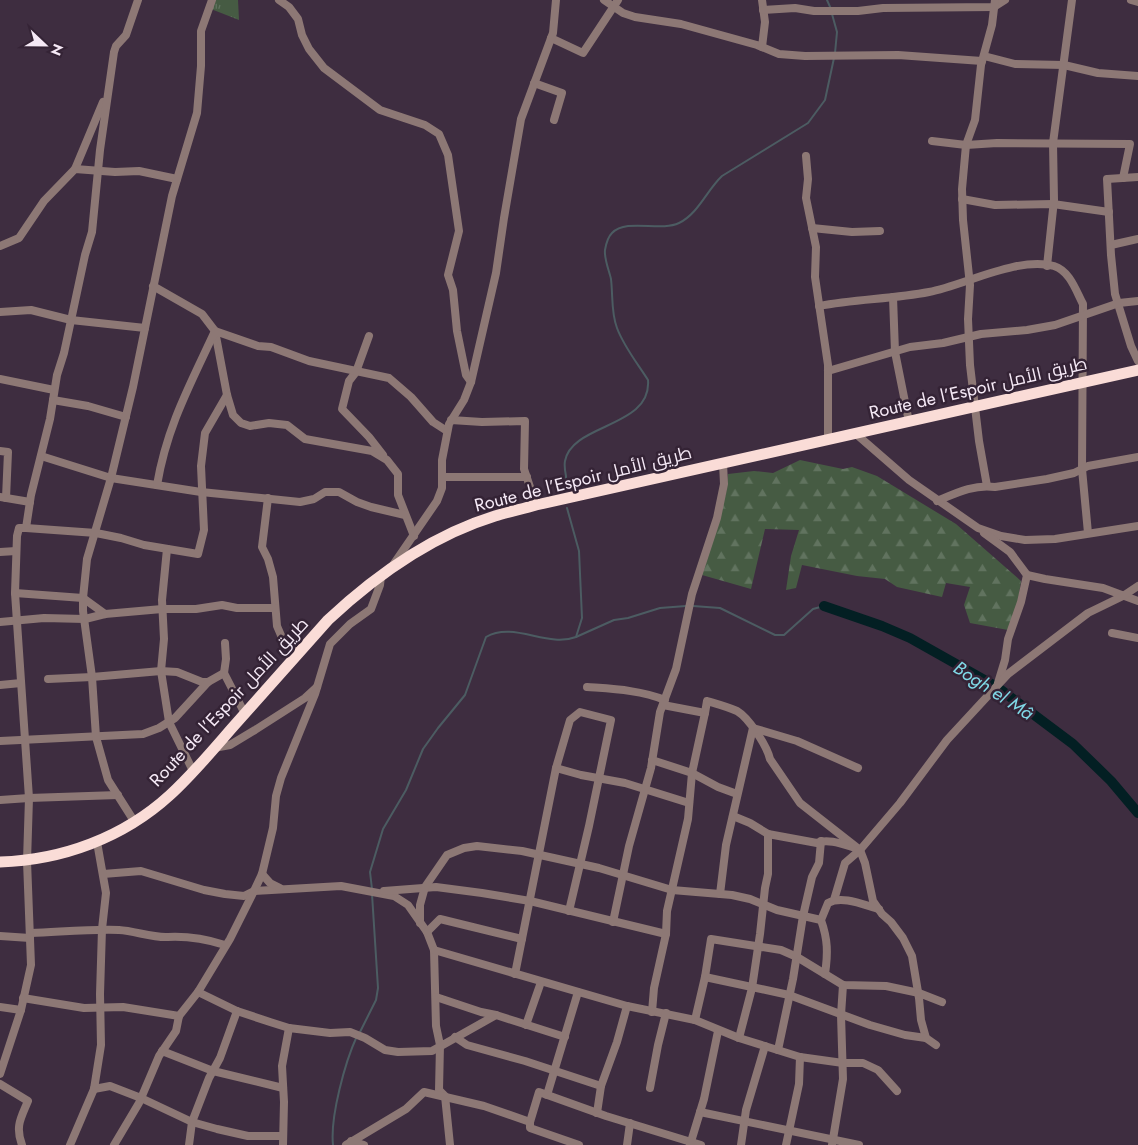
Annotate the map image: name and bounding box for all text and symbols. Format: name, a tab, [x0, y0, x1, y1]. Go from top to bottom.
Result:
north arrow	[20, 20, 70, 70]
text: N	[46, 41, 68, 59]
street label: Route de l’Espoir طريق الأمل	[866, 350, 1090, 426]
street label: Route de l’Espoir طريق الأمل	[472, 439, 694, 519]
street label: Route de l’Espoir طريق الأمل	[143, 612, 315, 792]
water label: Bogh el Mâ	[948, 654, 1040, 727]

